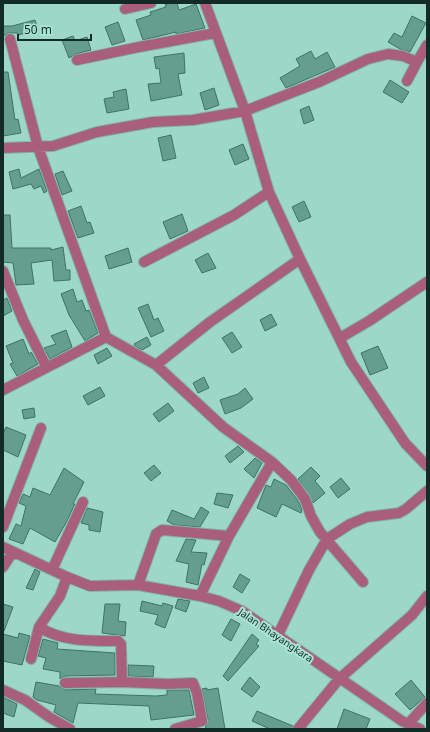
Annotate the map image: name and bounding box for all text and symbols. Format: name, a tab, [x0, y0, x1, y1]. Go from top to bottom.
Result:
scale bar	[18, 16, 91, 42]
text: 50 m	[24, 21, 52, 38]
street label: Jalan Bhayangkara	[235, 604, 316, 665]

